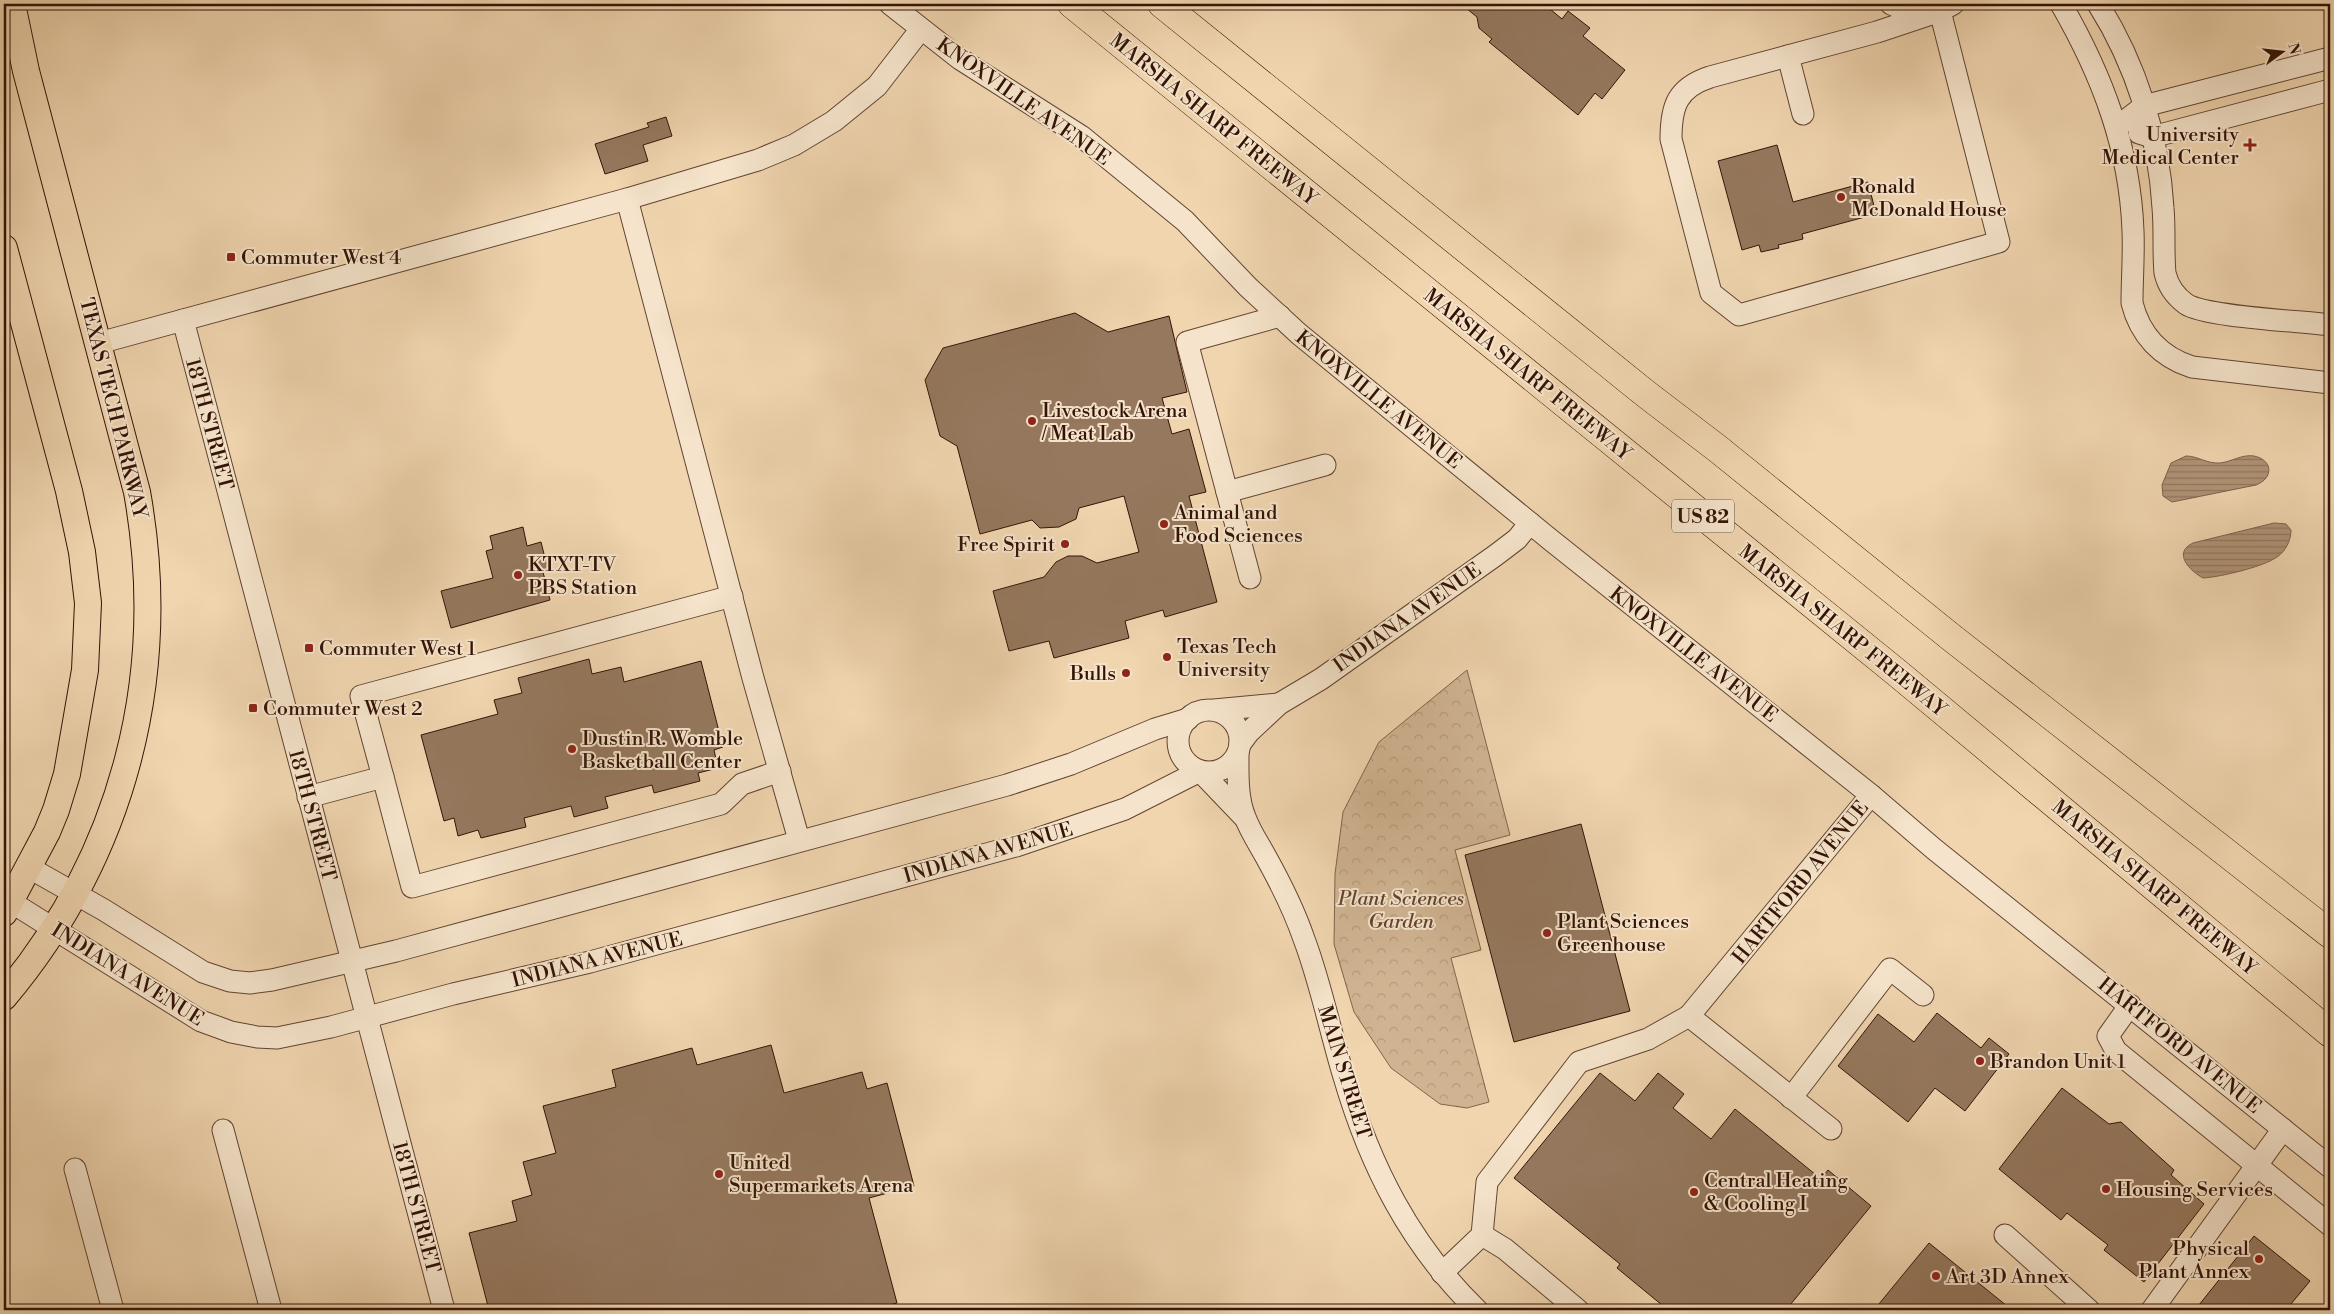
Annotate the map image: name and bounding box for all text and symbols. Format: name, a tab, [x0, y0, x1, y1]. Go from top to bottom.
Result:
north arrow	[2256, 28, 2306, 78]
street label: MARSHA SHARP FREEWAY	[1104, 29, 1323, 212]
street label: KNOXVILLE AVENUE	[931, 33, 1115, 172]
text: N	[2283, 41, 2304, 57]
place label: University Medical Center	[2102, 123, 2239, 171]
marker: University Medical Center	[2243, 138, 2257, 152]
place label: Ronald McDonald House	[1851, 175, 2007, 223]
marker: Ronald McDonald House	[1835, 191, 1847, 203]
place label: Commuter West 4	[241, 246, 401, 271]
marker: Commuter West 4	[225, 251, 237, 263]
street label: MARSHA SHARP FREEWAY	[1418, 284, 1637, 467]
street label: TEXAS TECH PARKWAY	[73, 295, 152, 522]
street label: KNOXVILLE AVENUE	[1290, 325, 1466, 475]
street label: 18TH STREET	[179, 356, 238, 493]
place label: Livestock Arena / Meat Lab	[1041, 399, 1188, 447]
marker: Livestock Arena / Meat Lab	[1026, 415, 1038, 427]
road number: US 82	[1672, 500, 1734, 532]
place label: Animal and Food Sciences	[1173, 501, 1303, 549]
marker: Animal and Food Sciences	[1158, 518, 1170, 530]
place label: Free Spirit	[957, 533, 1055, 558]
marker: Free Spirit	[1059, 538, 1071, 550]
street label: MARSHA SHARP FREEWAY	[1733, 540, 1952, 723]
place label: KTXT-TV PBS Station	[528, 553, 637, 601]
street label: INDIANA AVENUE	[1329, 558, 1487, 679]
marker: KTXT-TV PBS Station	[512, 569, 524, 581]
street label: KNOXVILLE AVENUE	[1604, 582, 1782, 729]
place label: Texas Tech University	[1177, 635, 1277, 683]
place label: Commuter West 1	[319, 637, 476, 662]
marker: Commuter West 1	[303, 642, 315, 654]
marker: Texas Tech University	[1161, 651, 1173, 663]
place label: Bulls	[1069, 662, 1116, 687]
marker: Bulls	[1120, 667, 1132, 679]
place label: Commuter West 2	[263, 697, 423, 722]
marker: Commuter West 2	[247, 702, 259, 714]
place label: Dustin R. Womble Basketball Center	[581, 727, 743, 775]
marker: Dustin R. Womble Basketball Center	[566, 743, 578, 755]
street label: 18TH STREET	[282, 747, 341, 884]
street label: MARSHA SHARP FREEWAY	[2046, 795, 2262, 982]
street label: HARTFORD AVENUE	[1728, 796, 1875, 970]
street label: INDIANA AVENUE	[901, 817, 1076, 890]
park label: Plant Sciences Garden	[1337, 887, 1465, 935]
place label: Plant Sciences Greenhouse	[1557, 910, 1689, 958]
street label: INDIANA AVENUE	[46, 918, 208, 1032]
street label: INDIANA AVENUE	[509, 927, 685, 994]
marker: Plant Sciences Greenhouse	[1541, 927, 1553, 939]
street label: HARTFORD AVENUE	[2092, 973, 2266, 1120]
street label: MAIN STREET	[1311, 1002, 1376, 1142]
place label: Brandon Unit 1	[1989, 1050, 2126, 1075]
marker: Brandon Unit 1	[1974, 1055, 1986, 1067]
street label: 18TH STREET	[386, 1139, 445, 1276]
place label: United Supermarkets Arena	[729, 1151, 914, 1199]
marker: United Supermarkets Arena	[713, 1168, 725, 1180]
place label: Central Heating & Cooling I	[1704, 1169, 1848, 1217]
place label: Housing Services	[2116, 1178, 2273, 1203]
marker: Housing Services	[2100, 1183, 2112, 1195]
marker: Central Heating & Cooling I	[1688, 1186, 1700, 1198]
place label: Physical Plant Annex	[2138, 1237, 2250, 1285]
marker: Physical Plant Annex	[2253, 1253, 2265, 1265]
place label: Art 3D Annex	[1945, 1265, 2069, 1290]
marker: Art 3D Annex	[1930, 1270, 1942, 1282]

